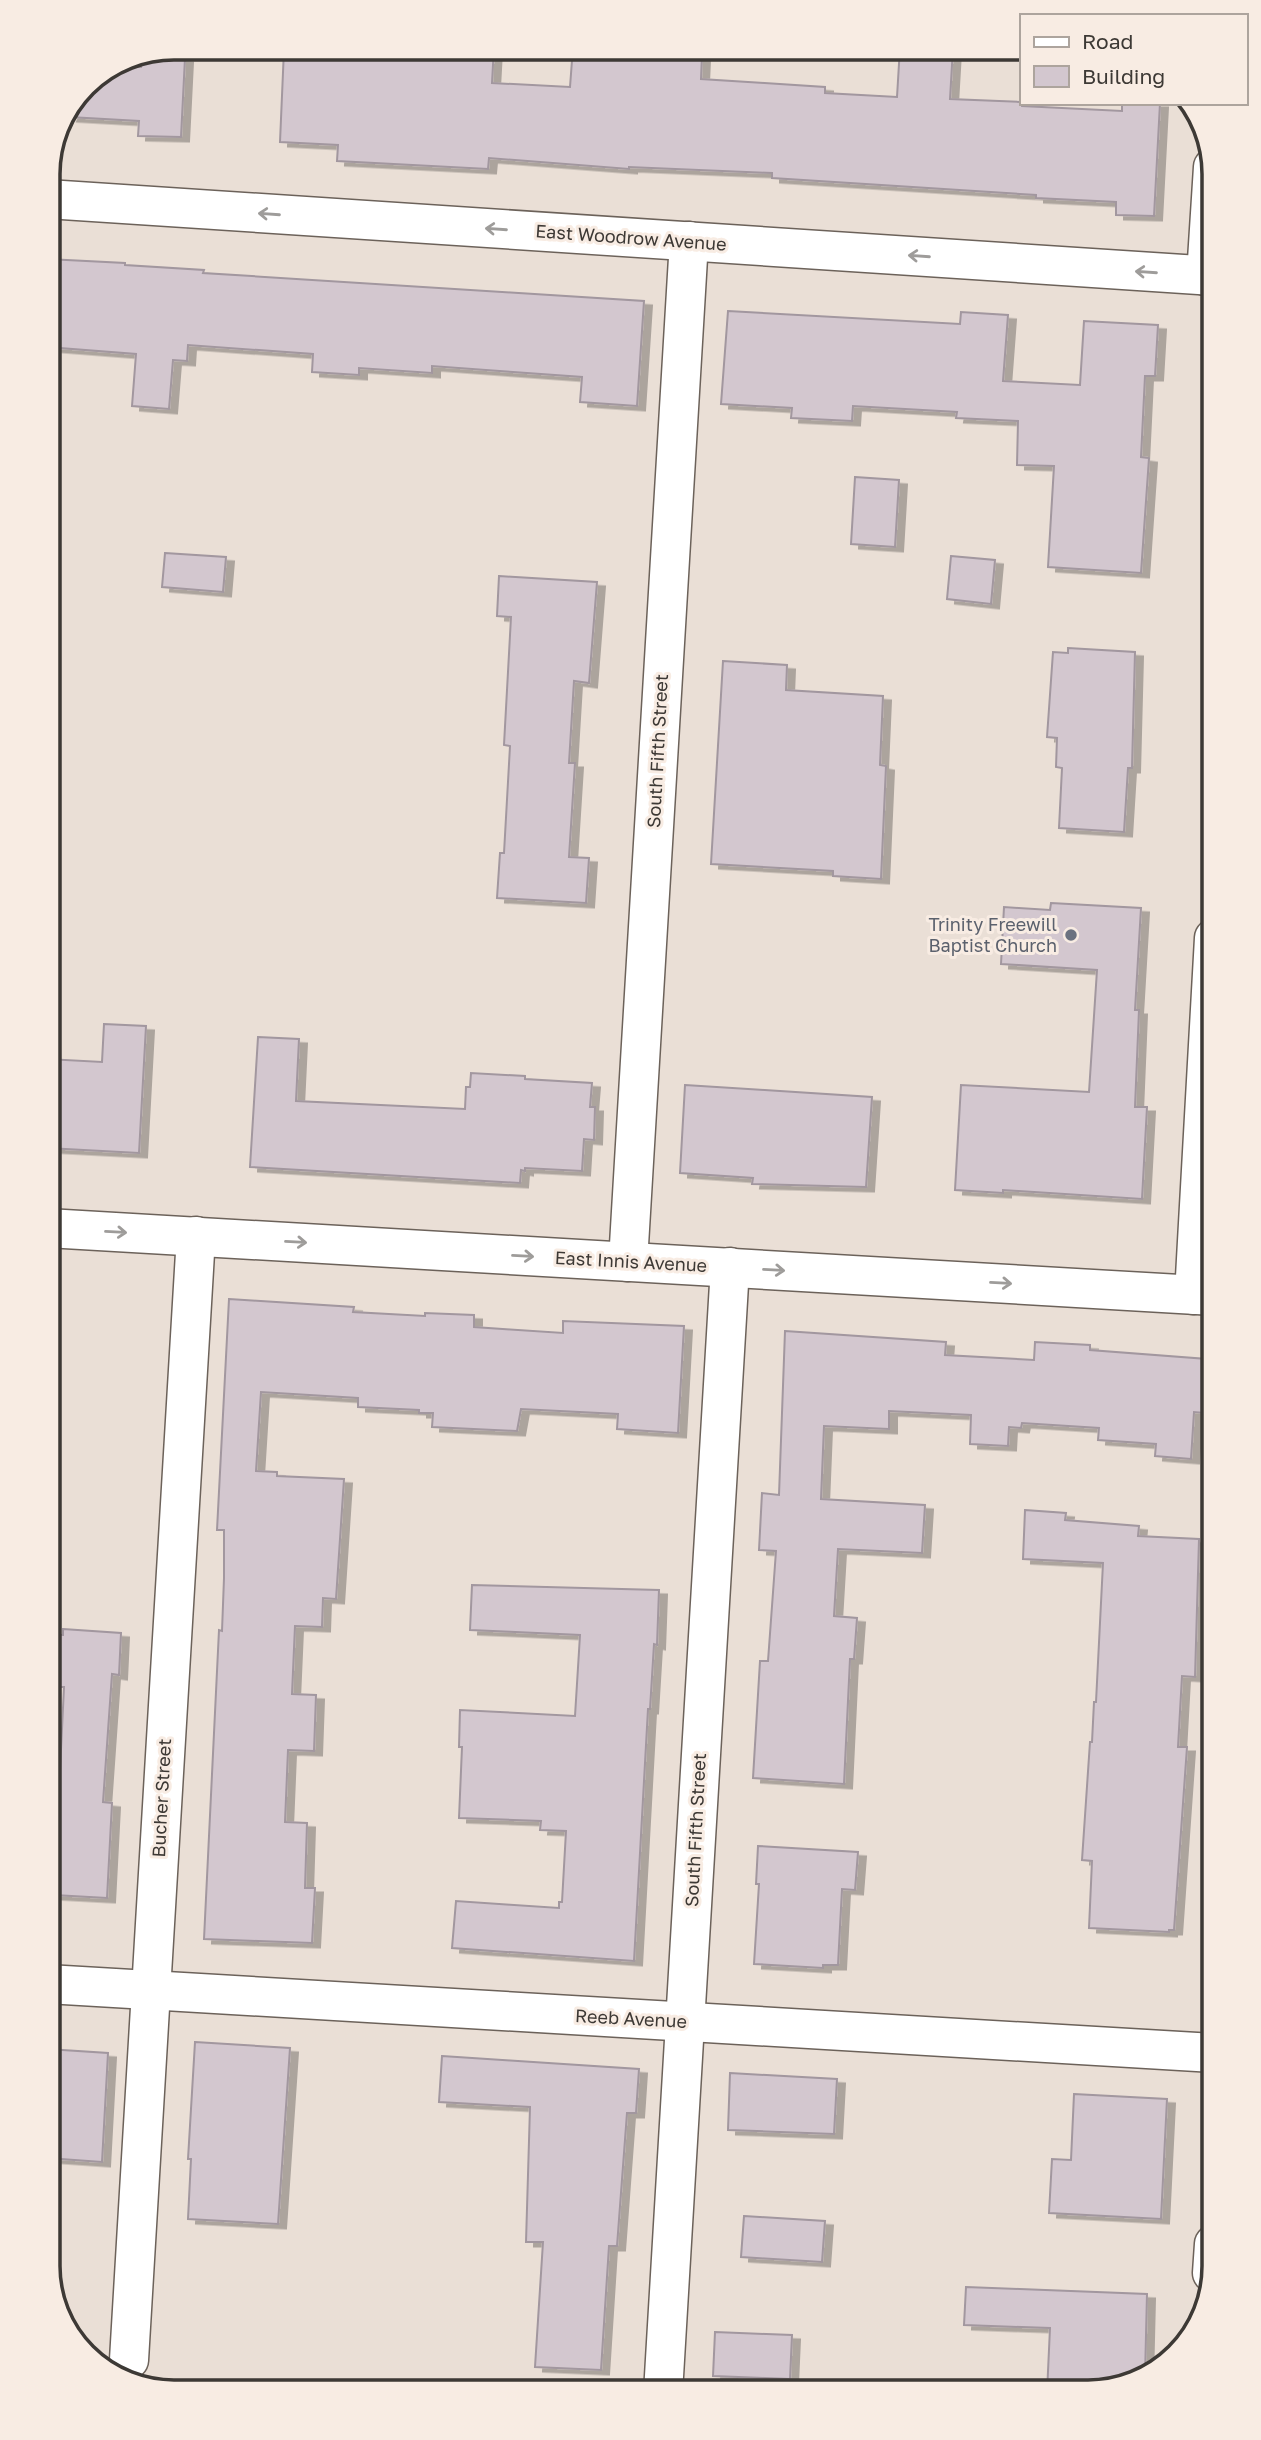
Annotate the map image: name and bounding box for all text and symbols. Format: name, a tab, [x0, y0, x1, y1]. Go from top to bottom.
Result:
legend	[1020, 14, 1247, 105]
text: Road	[1082, 28, 1133, 54]
text: Building	[1082, 63, 1165, 89]
one-way arrow	[258, 207, 281, 220]
street label: East Woodrow Avenue	[535, 219, 727, 255]
one-way arrow	[485, 222, 508, 235]
one-way arrow	[907, 250, 930, 263]
one-way arrow	[1134, 265, 1157, 278]
street label: South Fifth Street	[642, 673, 672, 829]
place label: Trinity Freewill Baptist Church	[928, 913, 1057, 956]
marker: Trinity Freewill Baptist Church	[1063, 927, 1079, 943]
one-way arrow	[104, 1225, 127, 1238]
one-way arrow	[284, 1236, 307, 1249]
street label: East Innis Avenue	[554, 1246, 708, 1276]
one-way arrow	[511, 1250, 533, 1263]
one-way arrow	[763, 1264, 785, 1277]
one-way arrow	[990, 1277, 1013, 1290]
street label: Bucher Street	[147, 1738, 175, 1858]
street label: South Fifth Street	[680, 1752, 710, 1908]
street label: Reeb Avenue	[575, 2004, 688, 2032]

